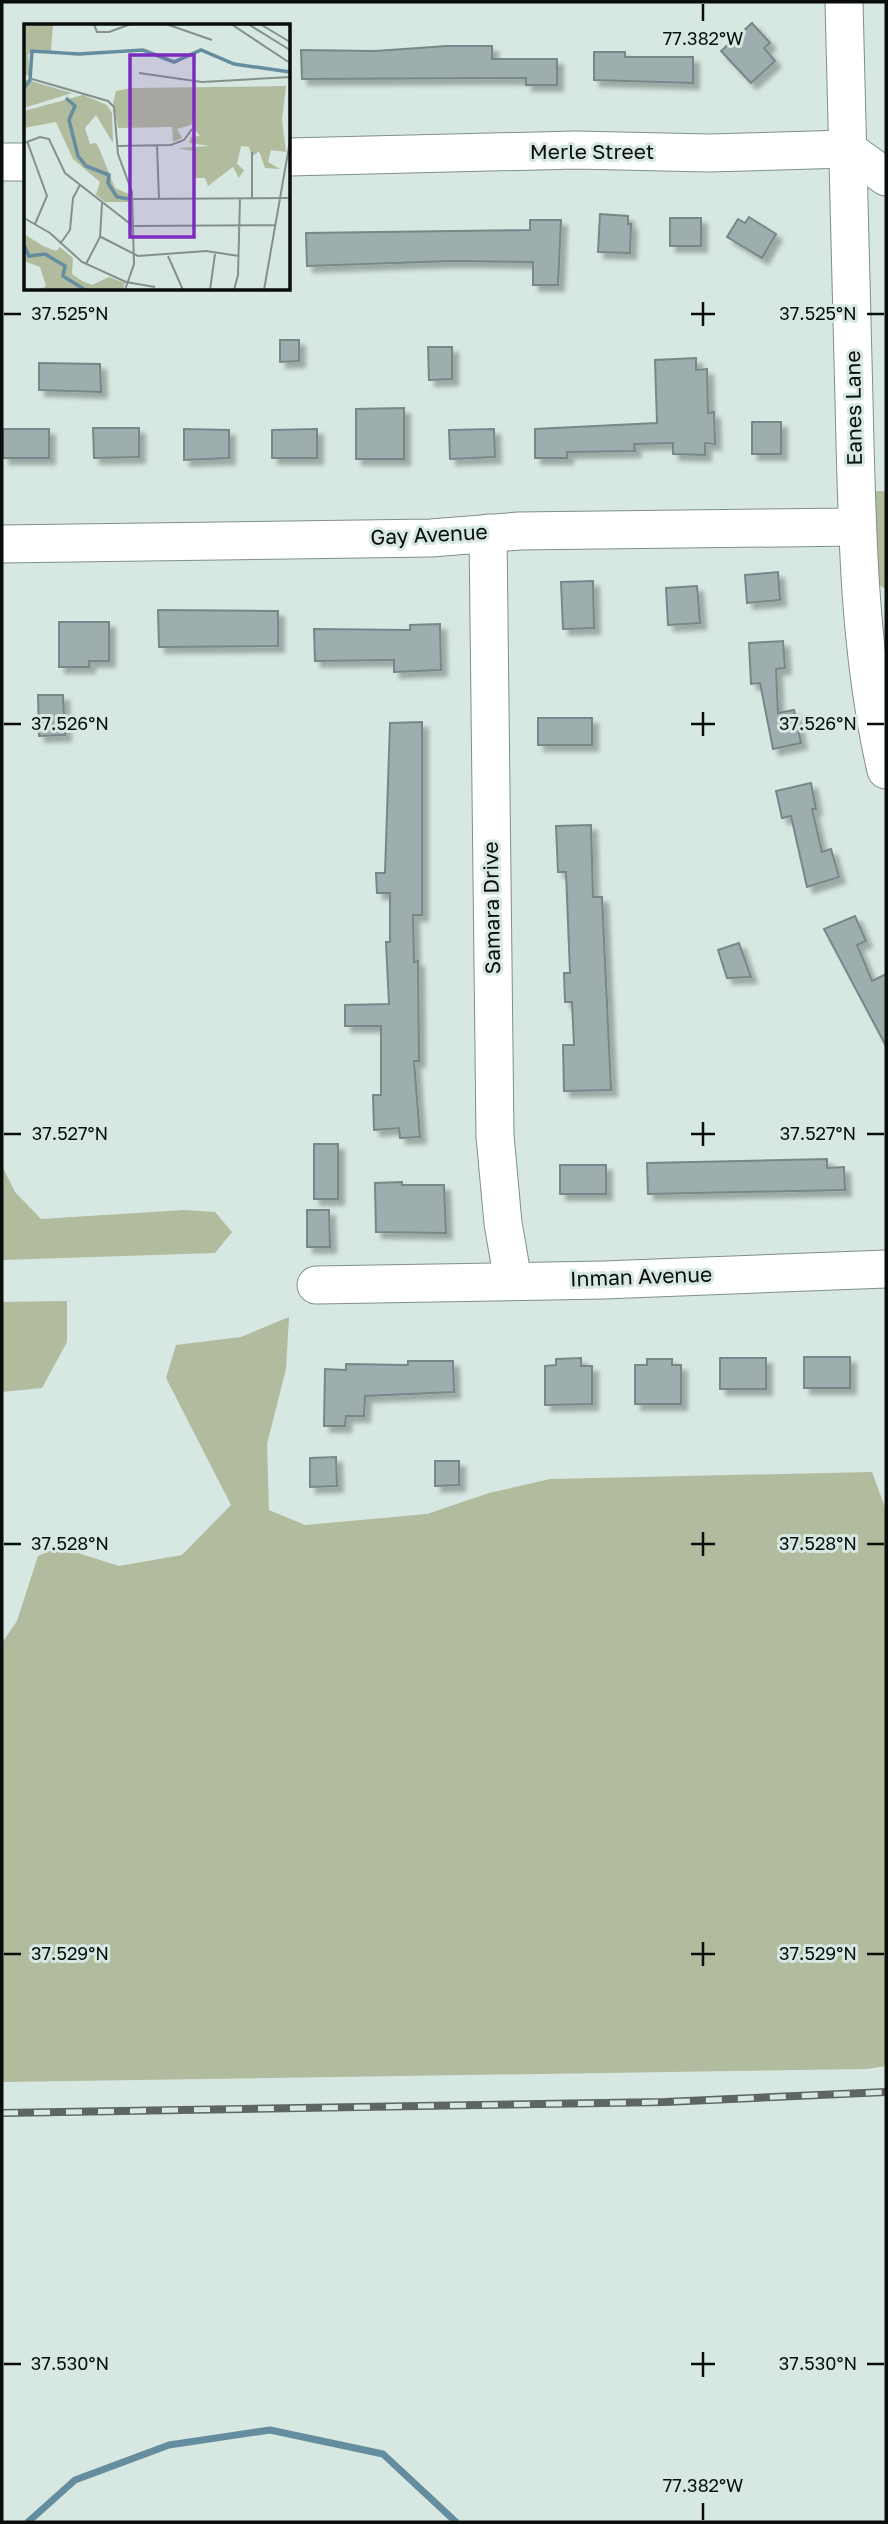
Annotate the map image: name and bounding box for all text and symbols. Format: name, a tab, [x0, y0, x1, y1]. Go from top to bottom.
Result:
inset map	[24, 24, 290, 290]
text: 77.382°W	[663, 27, 743, 49]
street label: Merle Street	[530, 138, 654, 164]
text: 37.525°N	[31, 302, 109, 324]
text: 37.525°N	[779, 302, 857, 324]
street label: Eanes Lane	[839, 350, 867, 466]
street label: Gay Avenue	[370, 518, 488, 550]
text: 37.526°N	[31, 712, 109, 734]
text: 37.526°N	[779, 712, 857, 734]
street label: Samara Drive	[477, 841, 505, 975]
text: 37.527°N	[32, 1122, 108, 1144]
text: 37.527°N	[780, 1122, 856, 1144]
street label: Inman Avenue	[569, 1261, 713, 1291]
text: 37.528°N	[31, 1532, 109, 1554]
text: 37.528°N	[779, 1532, 857, 1554]
text: 37.529°N	[31, 1942, 109, 1964]
text: 37.529°N	[779, 1942, 857, 1964]
text: 37.530°N	[31, 2352, 109, 2374]
text: 37.530°N	[779, 2352, 857, 2374]
text: 77.382°W	[663, 2474, 743, 2496]

